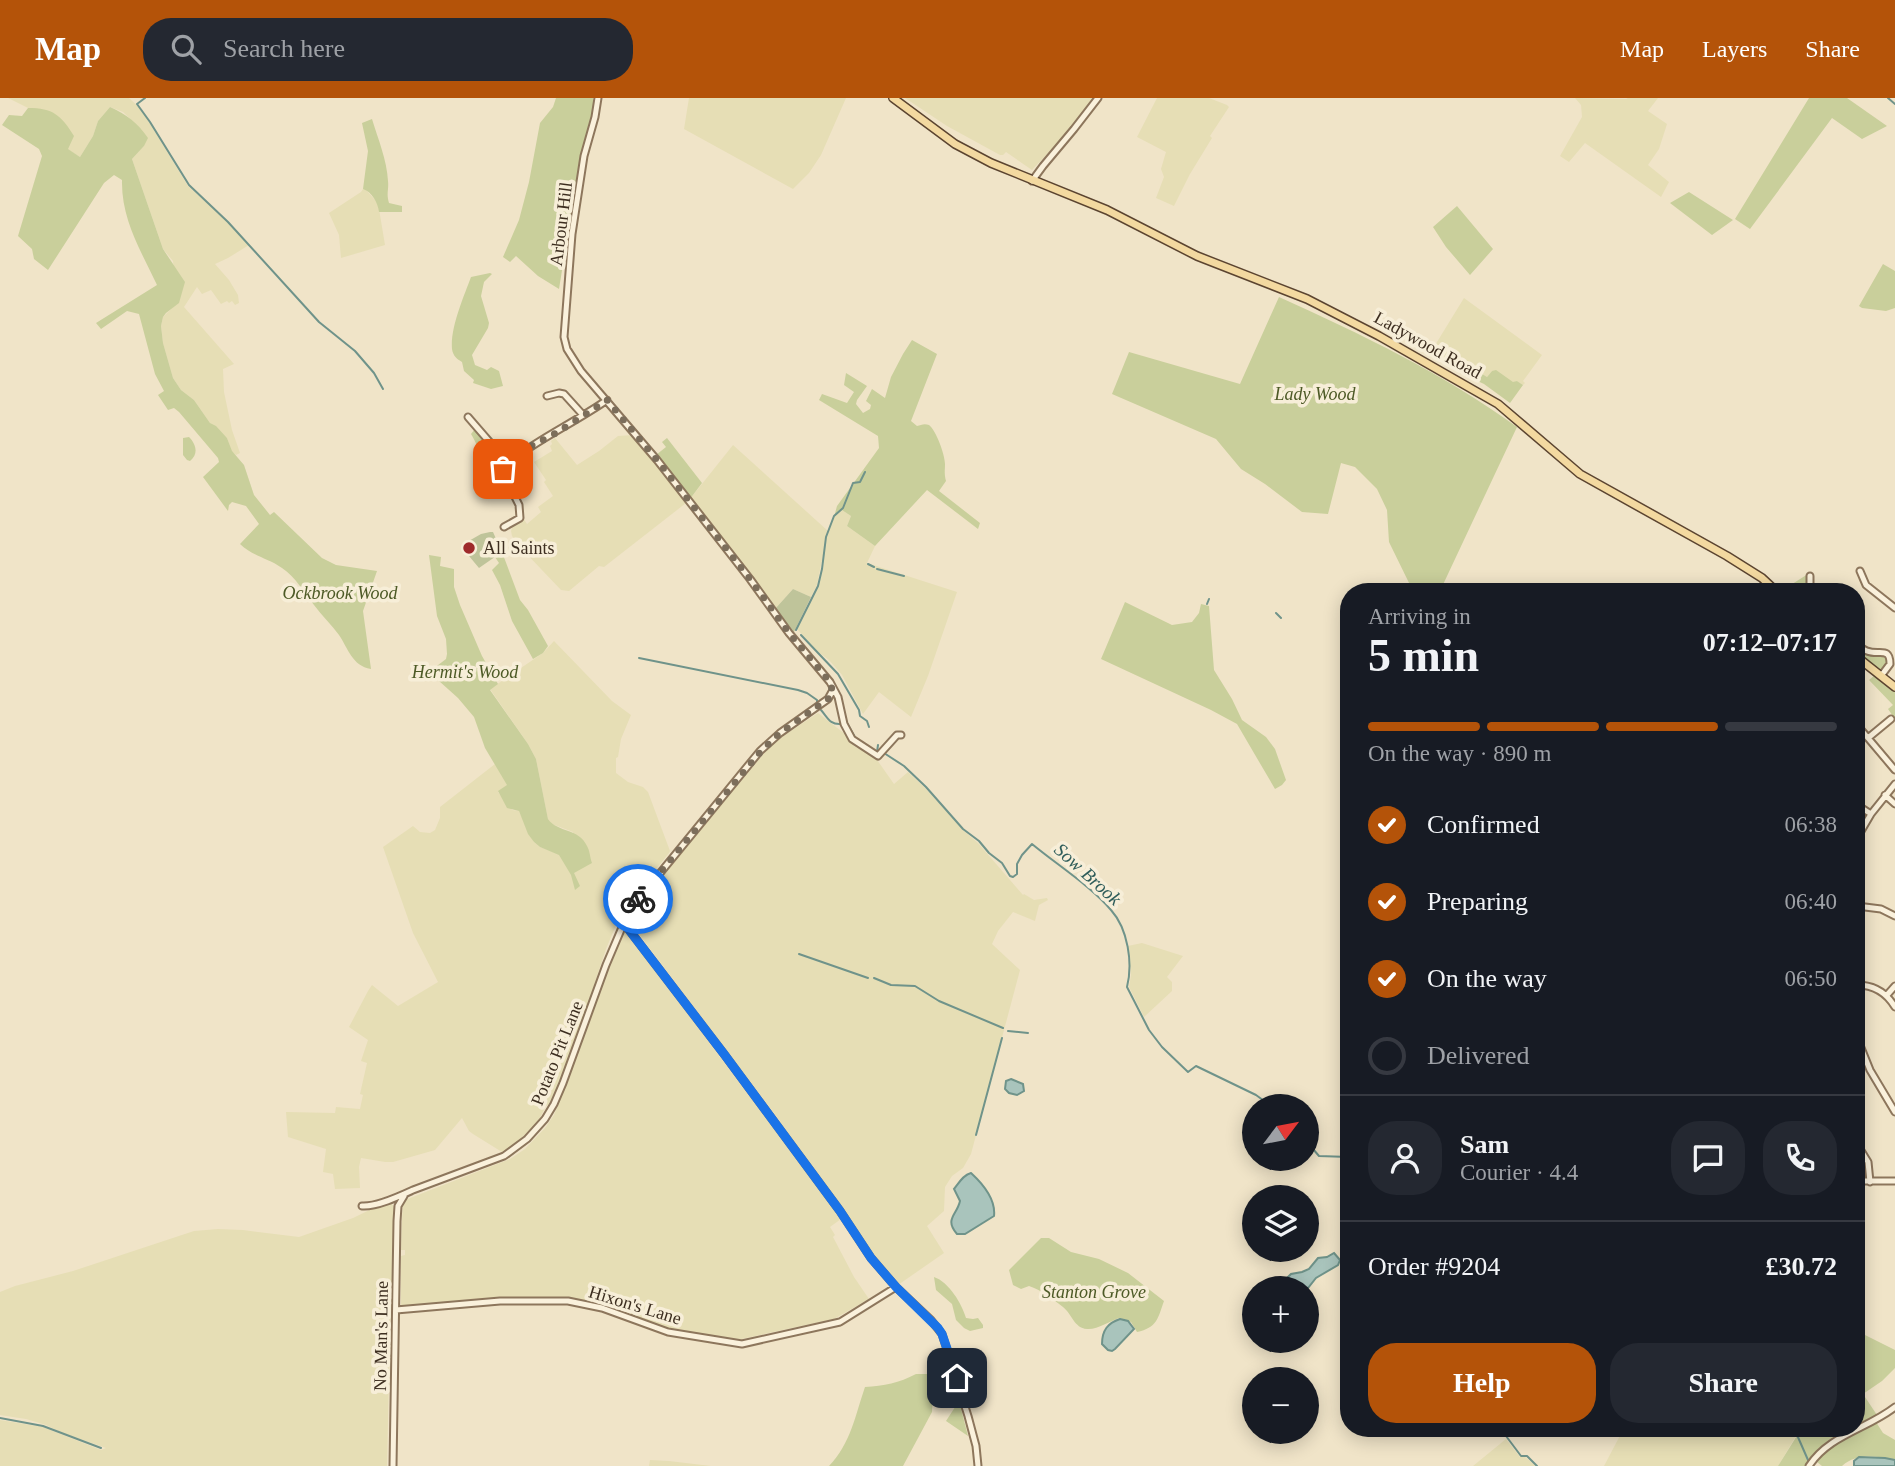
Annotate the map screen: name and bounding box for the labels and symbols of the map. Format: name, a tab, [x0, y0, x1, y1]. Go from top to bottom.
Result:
street label: Arbour Hill	[546, 181, 576, 267]
street label: Ladywood Road	[1371, 307, 1485, 383]
park label: Lady Wood	[1274, 384, 1356, 404]
pin	[473, 439, 533, 499]
place label: All Saints	[483, 538, 555, 558]
marker: All Saints	[461, 540, 477, 556]
park label: Ockbrook Wood	[282, 583, 399, 603]
park label: Hermit's Wood	[411, 662, 519, 682]
water label: Sow Brook	[1050, 839, 1126, 910]
courier	[603, 864, 673, 934]
street label: Potato Pit Lane	[527, 998, 587, 1108]
north arrow	[1242, 1094, 1320, 1171]
street label: No Man's Lane	[370, 1281, 392, 1391]
street label: Hixon's Lane	[586, 1281, 684, 1329]
park label: Stanton Grove	[1042, 1282, 1146, 1302]
pin	[927, 1348, 987, 1408]

